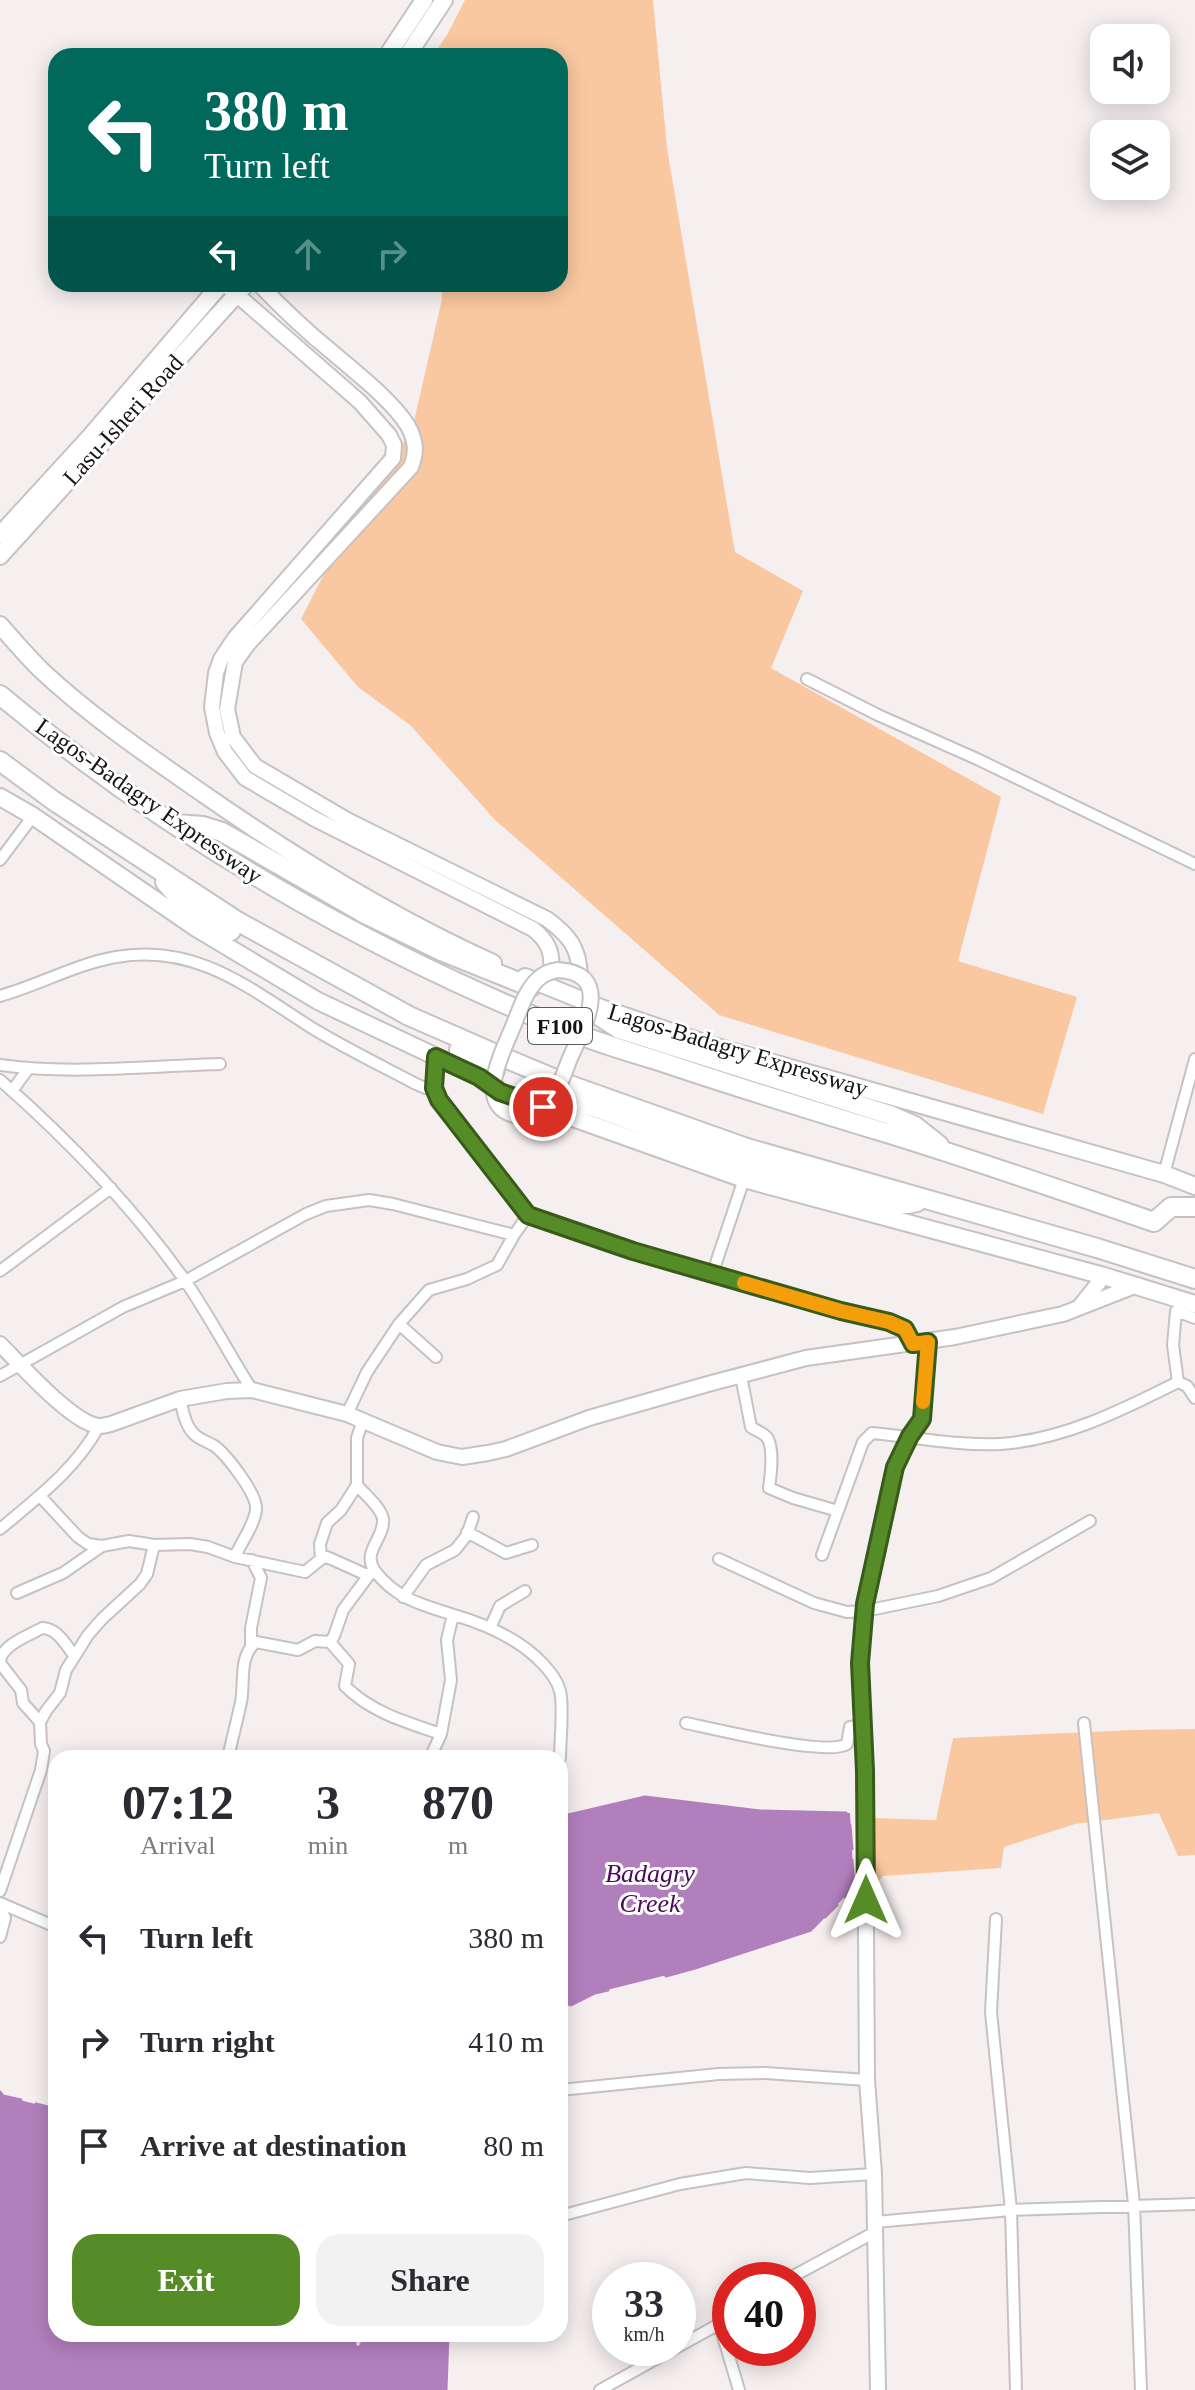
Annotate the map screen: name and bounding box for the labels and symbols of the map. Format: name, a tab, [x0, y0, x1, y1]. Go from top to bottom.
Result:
street label: Lasu-Isheri Road	[58, 350, 188, 490]
street label: Lagos-Badagry Expressway	[31, 713, 267, 889]
street label: Lagos-Badagry Expressway	[605, 998, 871, 1102]
road number: F100	[528, 1008, 592, 1044]
pin	[509, 1073, 577, 1141]
position arrow	[824, 1858, 908, 1942]
water label: Badagry Creek	[605, 1859, 695, 1918]
speed limit sign: 40	[712, 2262, 816, 2366]

